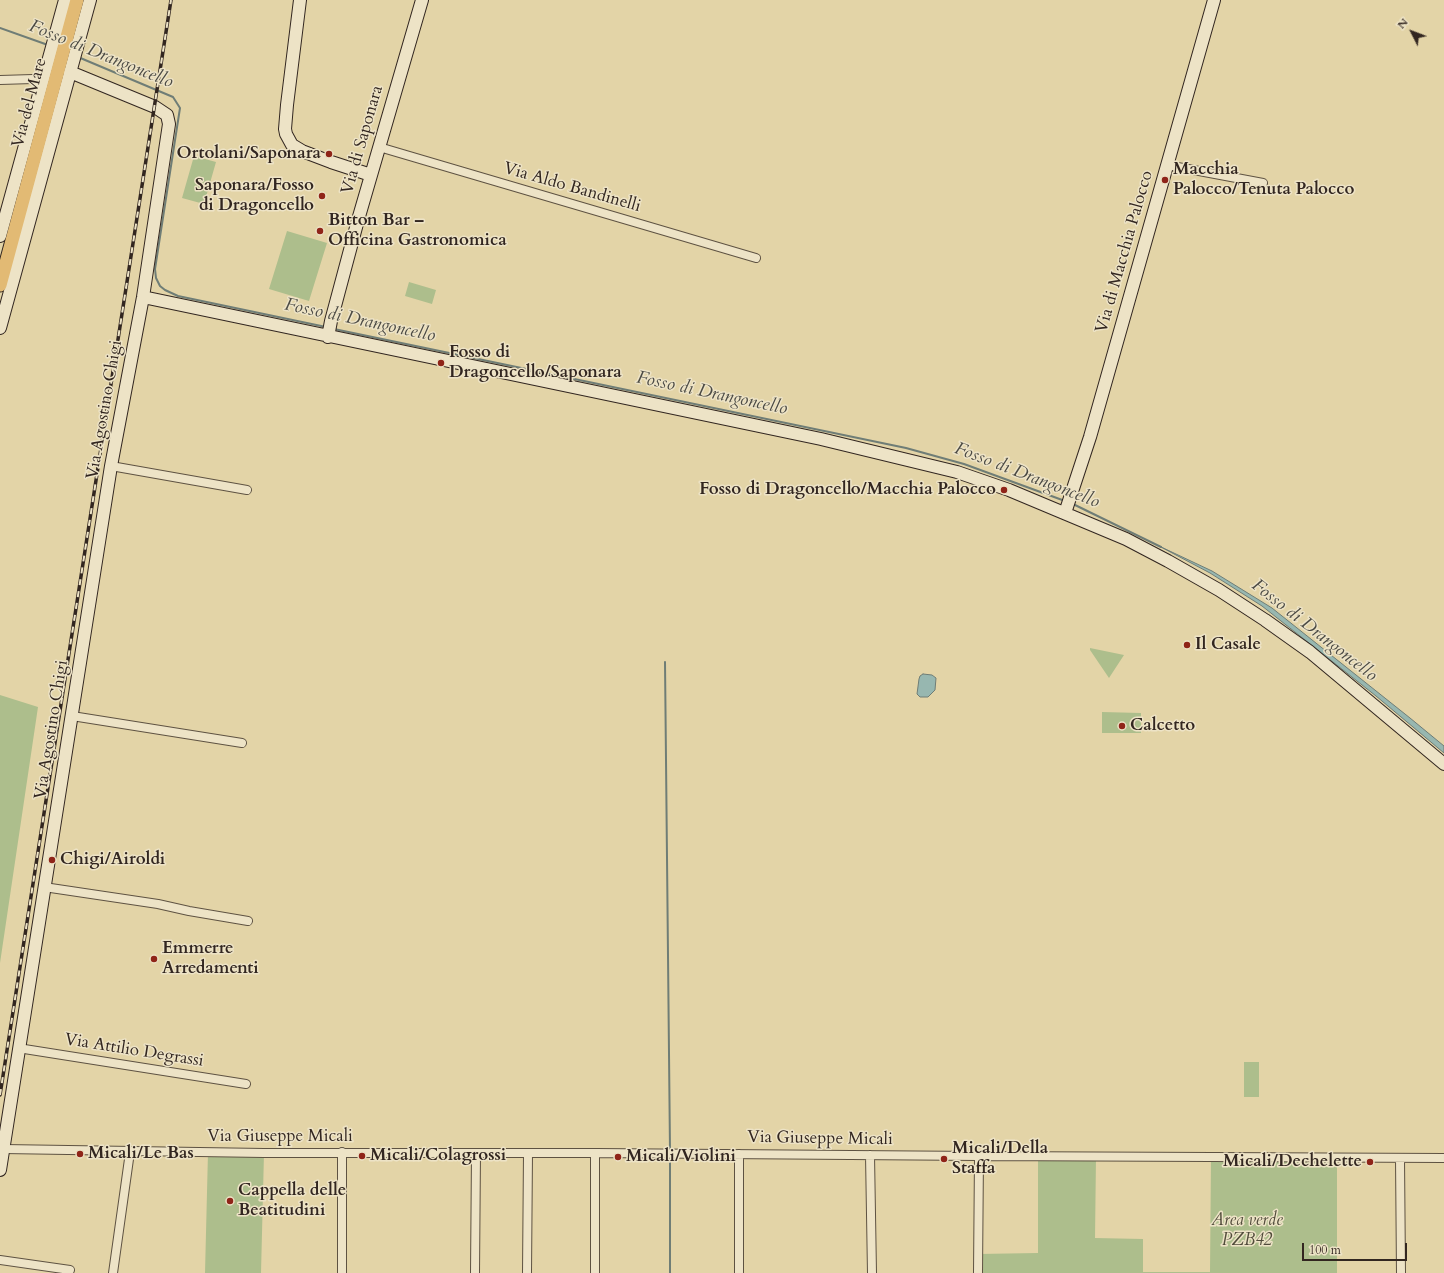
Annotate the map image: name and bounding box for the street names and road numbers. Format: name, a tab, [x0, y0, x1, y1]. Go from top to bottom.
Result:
street label: Via del Mare	[8, 56, 52, 150]
street label: Via di Saponara	[338, 83, 388, 197]
street label: Via Aldo Bandinelli	[501, 159, 643, 217]
street label: Via di Macchia Palocco	[1092, 168, 1158, 336]
street label: Via Agostino Chigi	[83, 339, 127, 481]
street label: Via Agostino Chigi	[31, 659, 73, 801]
street label: Via Attilio Degrassi	[63, 1030, 205, 1072]
street label: Via Giuseppe Micali	[207, 1127, 353, 1147]
street label: Via Giuseppe Micali	[747, 1128, 893, 1150]

